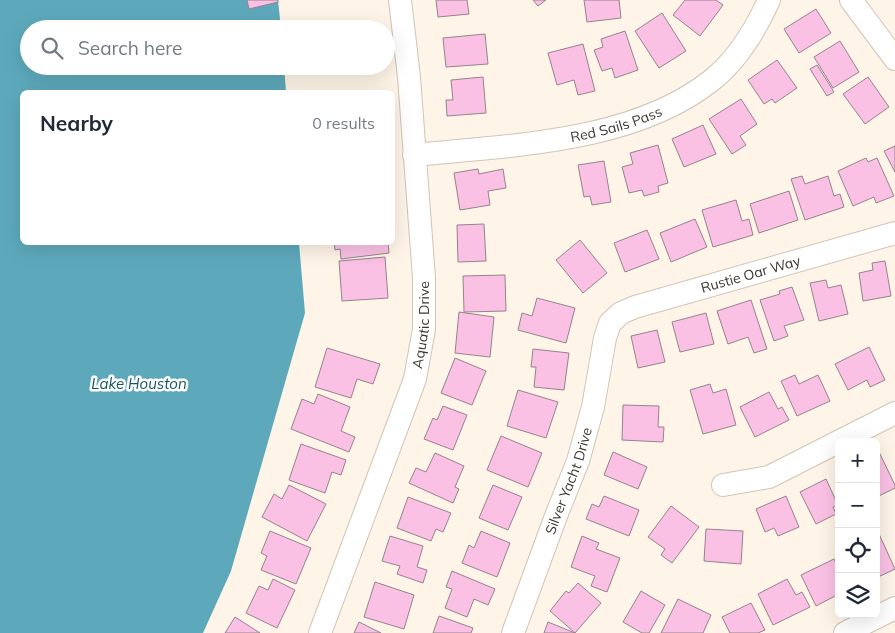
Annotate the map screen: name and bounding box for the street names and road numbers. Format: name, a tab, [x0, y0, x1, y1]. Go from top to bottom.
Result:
street label: Red Sails Pass	[569, 102, 665, 146]
street label: Rustie Oar Way	[699, 251, 803, 297]
street label: Aquatic Drive	[408, 281, 433, 370]
street label: Silver Yacht Drive	[541, 425, 596, 537]

